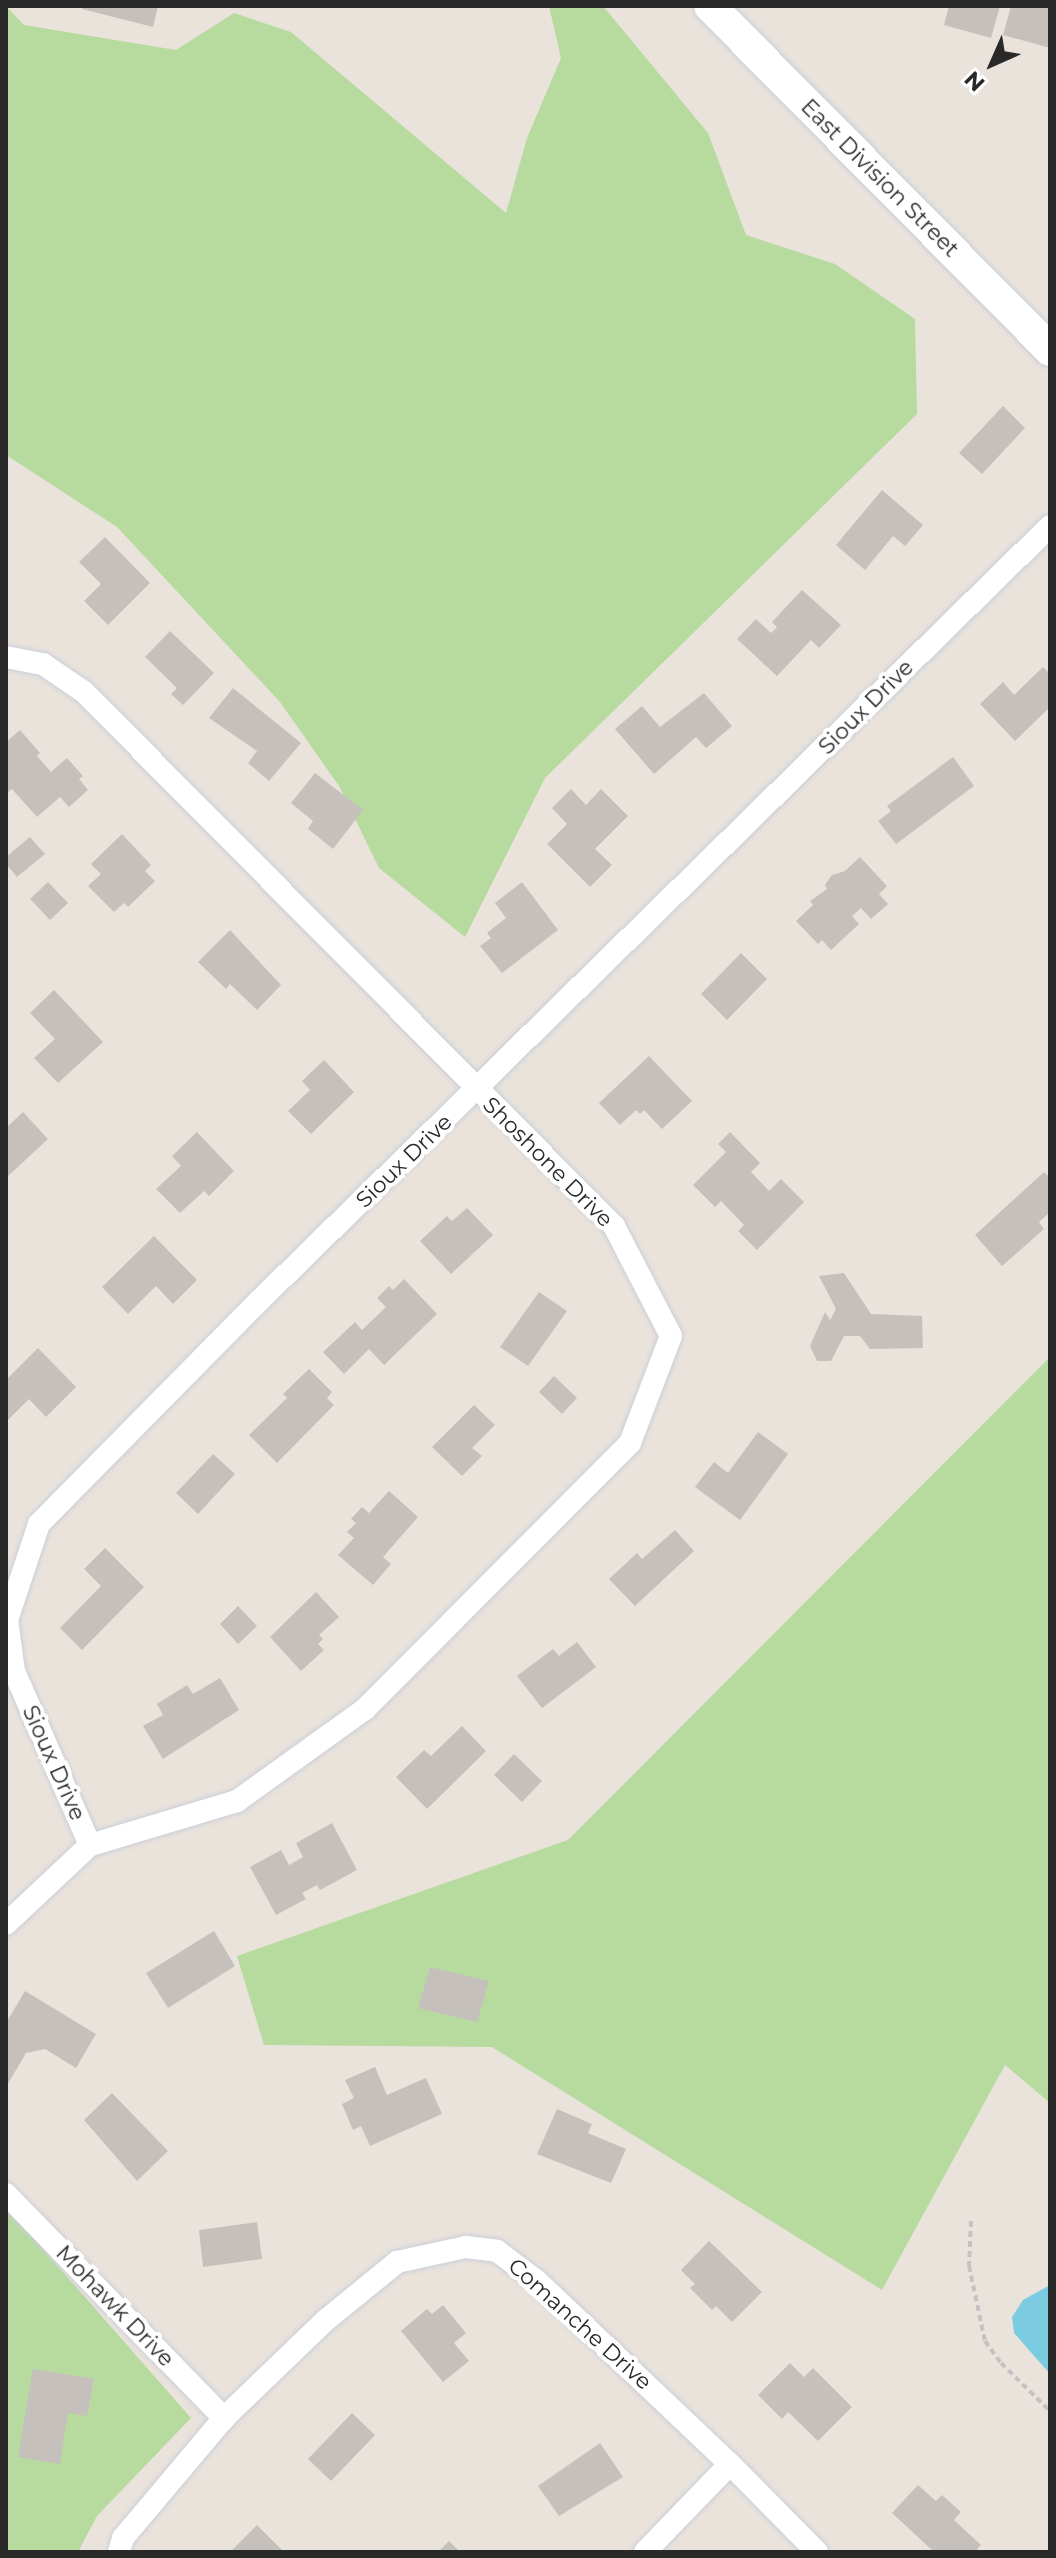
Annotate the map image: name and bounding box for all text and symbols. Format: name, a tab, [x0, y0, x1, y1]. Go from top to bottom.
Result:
north arrow	[952, 24, 1032, 104]
text: N	[959, 65, 991, 97]
street label: East Division Street	[796, 94, 964, 262]
street label: Sioux Drive	[813, 654, 919, 760]
street label: Shoshone Drive	[477, 1091, 619, 1233]
street label: Sioux Drive	[351, 1109, 457, 1213]
street label: Sioux Drive	[17, 1701, 91, 1825]
street label: Mohawk Drive	[51, 2240, 179, 2372]
street label: Comanche Drive	[503, 2253, 657, 2395]

